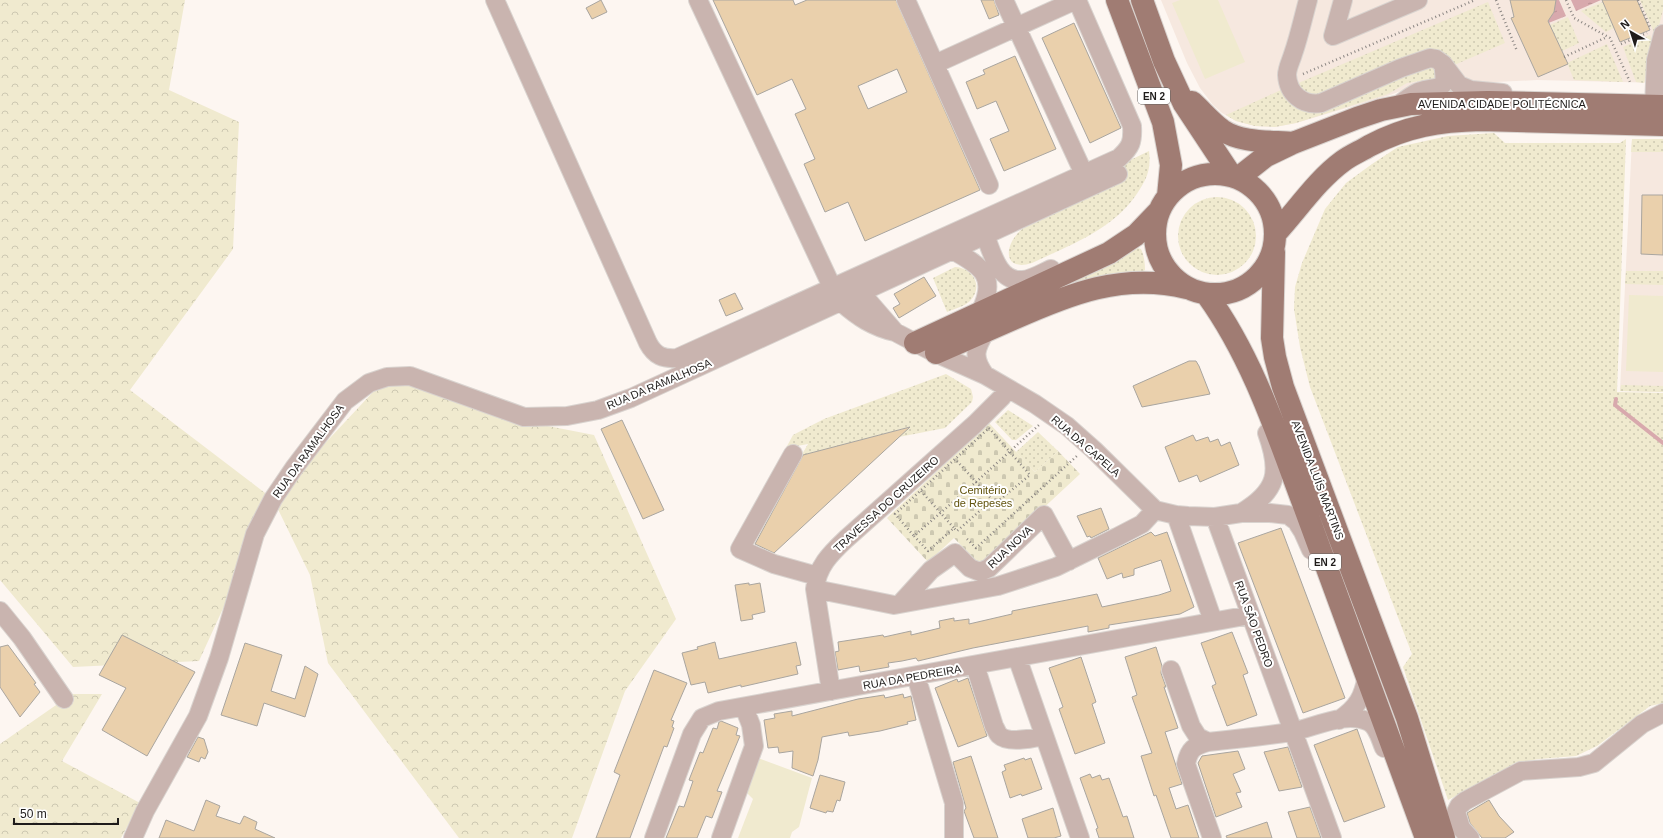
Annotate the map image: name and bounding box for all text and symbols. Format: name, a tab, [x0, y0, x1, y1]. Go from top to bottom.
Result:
north arrow	[1611, 12, 1651, 52]
text: N	[1618, 17, 1632, 31]
road number: EN 2	[1138, 88, 1170, 104]
street label: AVENIDA CIDADE POLITÉCNICA	[1418, 98, 1587, 110]
street label: RUA DA RAMALHOSA	[605, 356, 714, 411]
street label: RUA DA RAMALHOSA	[270, 401, 346, 500]
street label: RUA DA CAPELA	[1049, 413, 1123, 479]
street label: AVENIDA LUÍS MARTINS	[1290, 419, 1346, 541]
street label: TRAVESSA DO CRUZEIRO	[831, 453, 941, 554]
park label: Cemitério de Repeses	[954, 484, 1013, 509]
street label: RUA NOVA	[985, 523, 1035, 570]
road number: EN 2	[1309, 554, 1341, 570]
street label: RUA SÃO PEDRO	[1233, 579, 1275, 669]
street label: RUA DA PEDREIRA	[862, 662, 963, 692]
scale bar	[14, 800, 118, 826]
text: 50 m	[20, 807, 47, 821]

